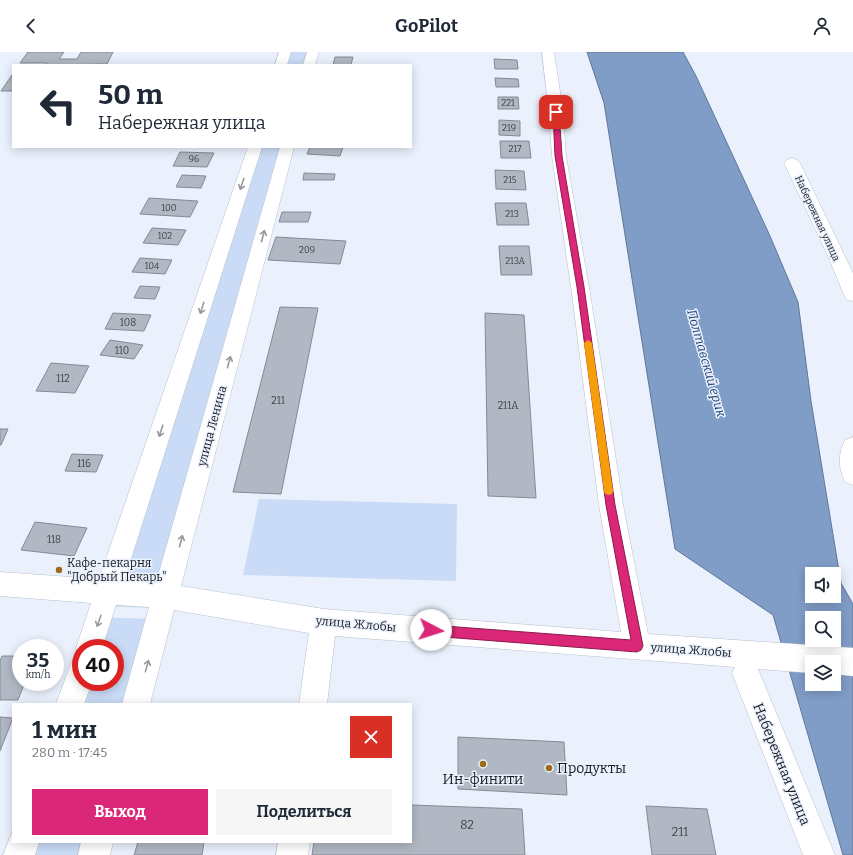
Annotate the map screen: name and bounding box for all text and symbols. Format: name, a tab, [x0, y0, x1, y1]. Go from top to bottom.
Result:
icon: back	[20, 15, 42, 37]
text: GoPilot	[395, 15, 458, 37]
icon: person	[811, 15, 833, 37]
text: 50 m	[98, 78, 163, 111]
icon: left	[32, 80, 84, 132]
pin	[539, 95, 573, 129]
house number: 221	[501, 98, 515, 108]
icon: arrive	[545, 101, 567, 123]
text: Набережная улица	[98, 112, 266, 134]
house number: 219	[502, 123, 516, 133]
house number: 217	[509, 144, 522, 154]
house number: 96	[189, 154, 199, 164]
street label: Набережная улица	[792, 173, 843, 264]
house number: 215	[503, 175, 517, 185]
one-way arrow	[238, 178, 246, 190]
house number: 100	[161, 203, 177, 213]
house number: 213	[505, 209, 519, 219]
one-way arrow	[260, 230, 267, 243]
house number: 102	[158, 231, 172, 241]
house number: 209	[299, 245, 315, 255]
house number: 213А	[505, 256, 525, 266]
house number: 104	[145, 261, 160, 271]
one-way arrow	[198, 301, 205, 314]
water label: Полтавский ерик	[684, 308, 729, 419]
house number: 108	[120, 317, 136, 329]
house number: 110	[115, 345, 129, 357]
one-way arrow	[226, 355, 234, 368]
house number: 112	[56, 373, 70, 385]
street label: улица Ленина	[194, 384, 230, 469]
house number: 211	[271, 395, 285, 407]
house number: 211А	[498, 400, 519, 412]
one-way arrow	[157, 424, 164, 437]
house number: 116	[77, 458, 91, 470]
house number: 118	[47, 534, 61, 546]
one-way arrow	[178, 535, 185, 548]
place label: Кафе-пекарня "Добрый Пекарь"	[67, 556, 167, 584]
marker: Кафе-пекарня "Добрый Пекарь"	[54, 565, 64, 575]
map controls	[805, 567, 841, 691]
button: sound	[805, 567, 841, 603]
position arrow	[410, 609, 452, 651]
button: search	[805, 611, 841, 647]
street label: улица Жлобы	[314, 613, 397, 635]
one-way arrow	[94, 615, 102, 627]
speed limit sign: 40	[72, 639, 124, 691]
street label: улица Жлобы	[649, 640, 732, 660]
text: 35	[27, 648, 49, 672]
button: layers	[805, 655, 841, 691]
one-way arrow	[143, 660, 151, 673]
text: km/h	[26, 669, 50, 681]
street label: Набережная улица	[749, 701, 814, 828]
text: 1 мин	[32, 716, 97, 744]
button: close	[350, 716, 392, 758]
text: 280 m · 17:45	[32, 745, 107, 760]
marker: Ин-финити	[478, 759, 488, 769]
place label: Продукты	[557, 760, 626, 777]
marker: Продукты	[544, 763, 554, 773]
place label: Ин-финити	[443, 771, 523, 788]
button: Выход	[32, 789, 208, 835]
button: Поделиться	[216, 789, 392, 835]
house number: 82	[460, 818, 474, 832]
house number: 211	[672, 825, 688, 839]

